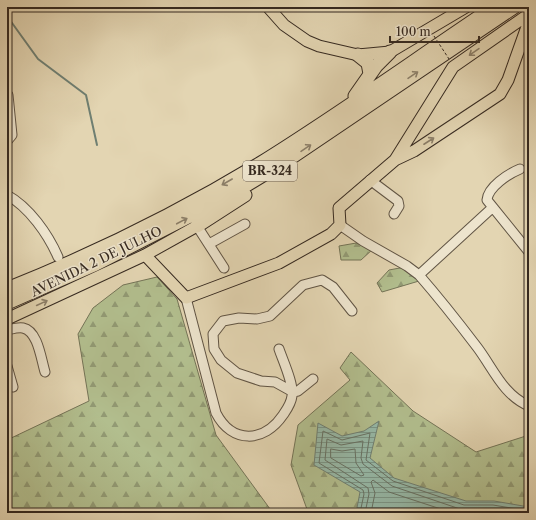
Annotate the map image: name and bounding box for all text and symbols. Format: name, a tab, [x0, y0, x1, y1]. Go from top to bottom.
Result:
scale bar	[390, 18, 479, 44]
text: 100 m	[396, 24, 431, 39]
one-way arrow	[469, 48, 480, 56]
one-way arrow	[408, 71, 419, 79]
one-way arrow	[423, 137, 434, 145]
one-way arrow	[300, 143, 311, 152]
road number: BR-324	[243, 161, 297, 181]
one-way arrow	[221, 179, 233, 187]
one-way arrow	[176, 217, 188, 224]
street label: AVENIDA 2 DE JULHO	[27, 222, 164, 300]
one-way arrow	[36, 299, 48, 306]

